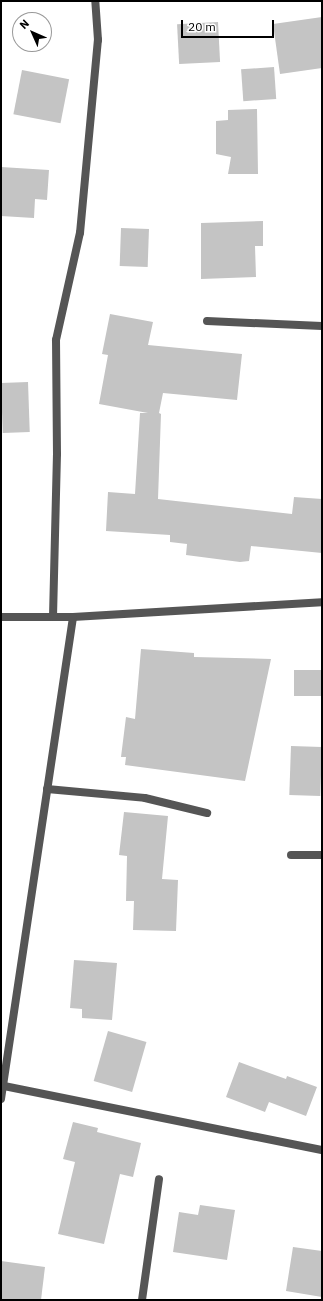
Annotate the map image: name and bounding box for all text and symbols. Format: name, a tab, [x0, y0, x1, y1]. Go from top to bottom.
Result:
north arrow	[12, 12, 52, 52]
scale bar	[183, 12, 276, 38]
text: N	[16, 16, 32, 32]
text: 20 m	[188, 19, 216, 34]

